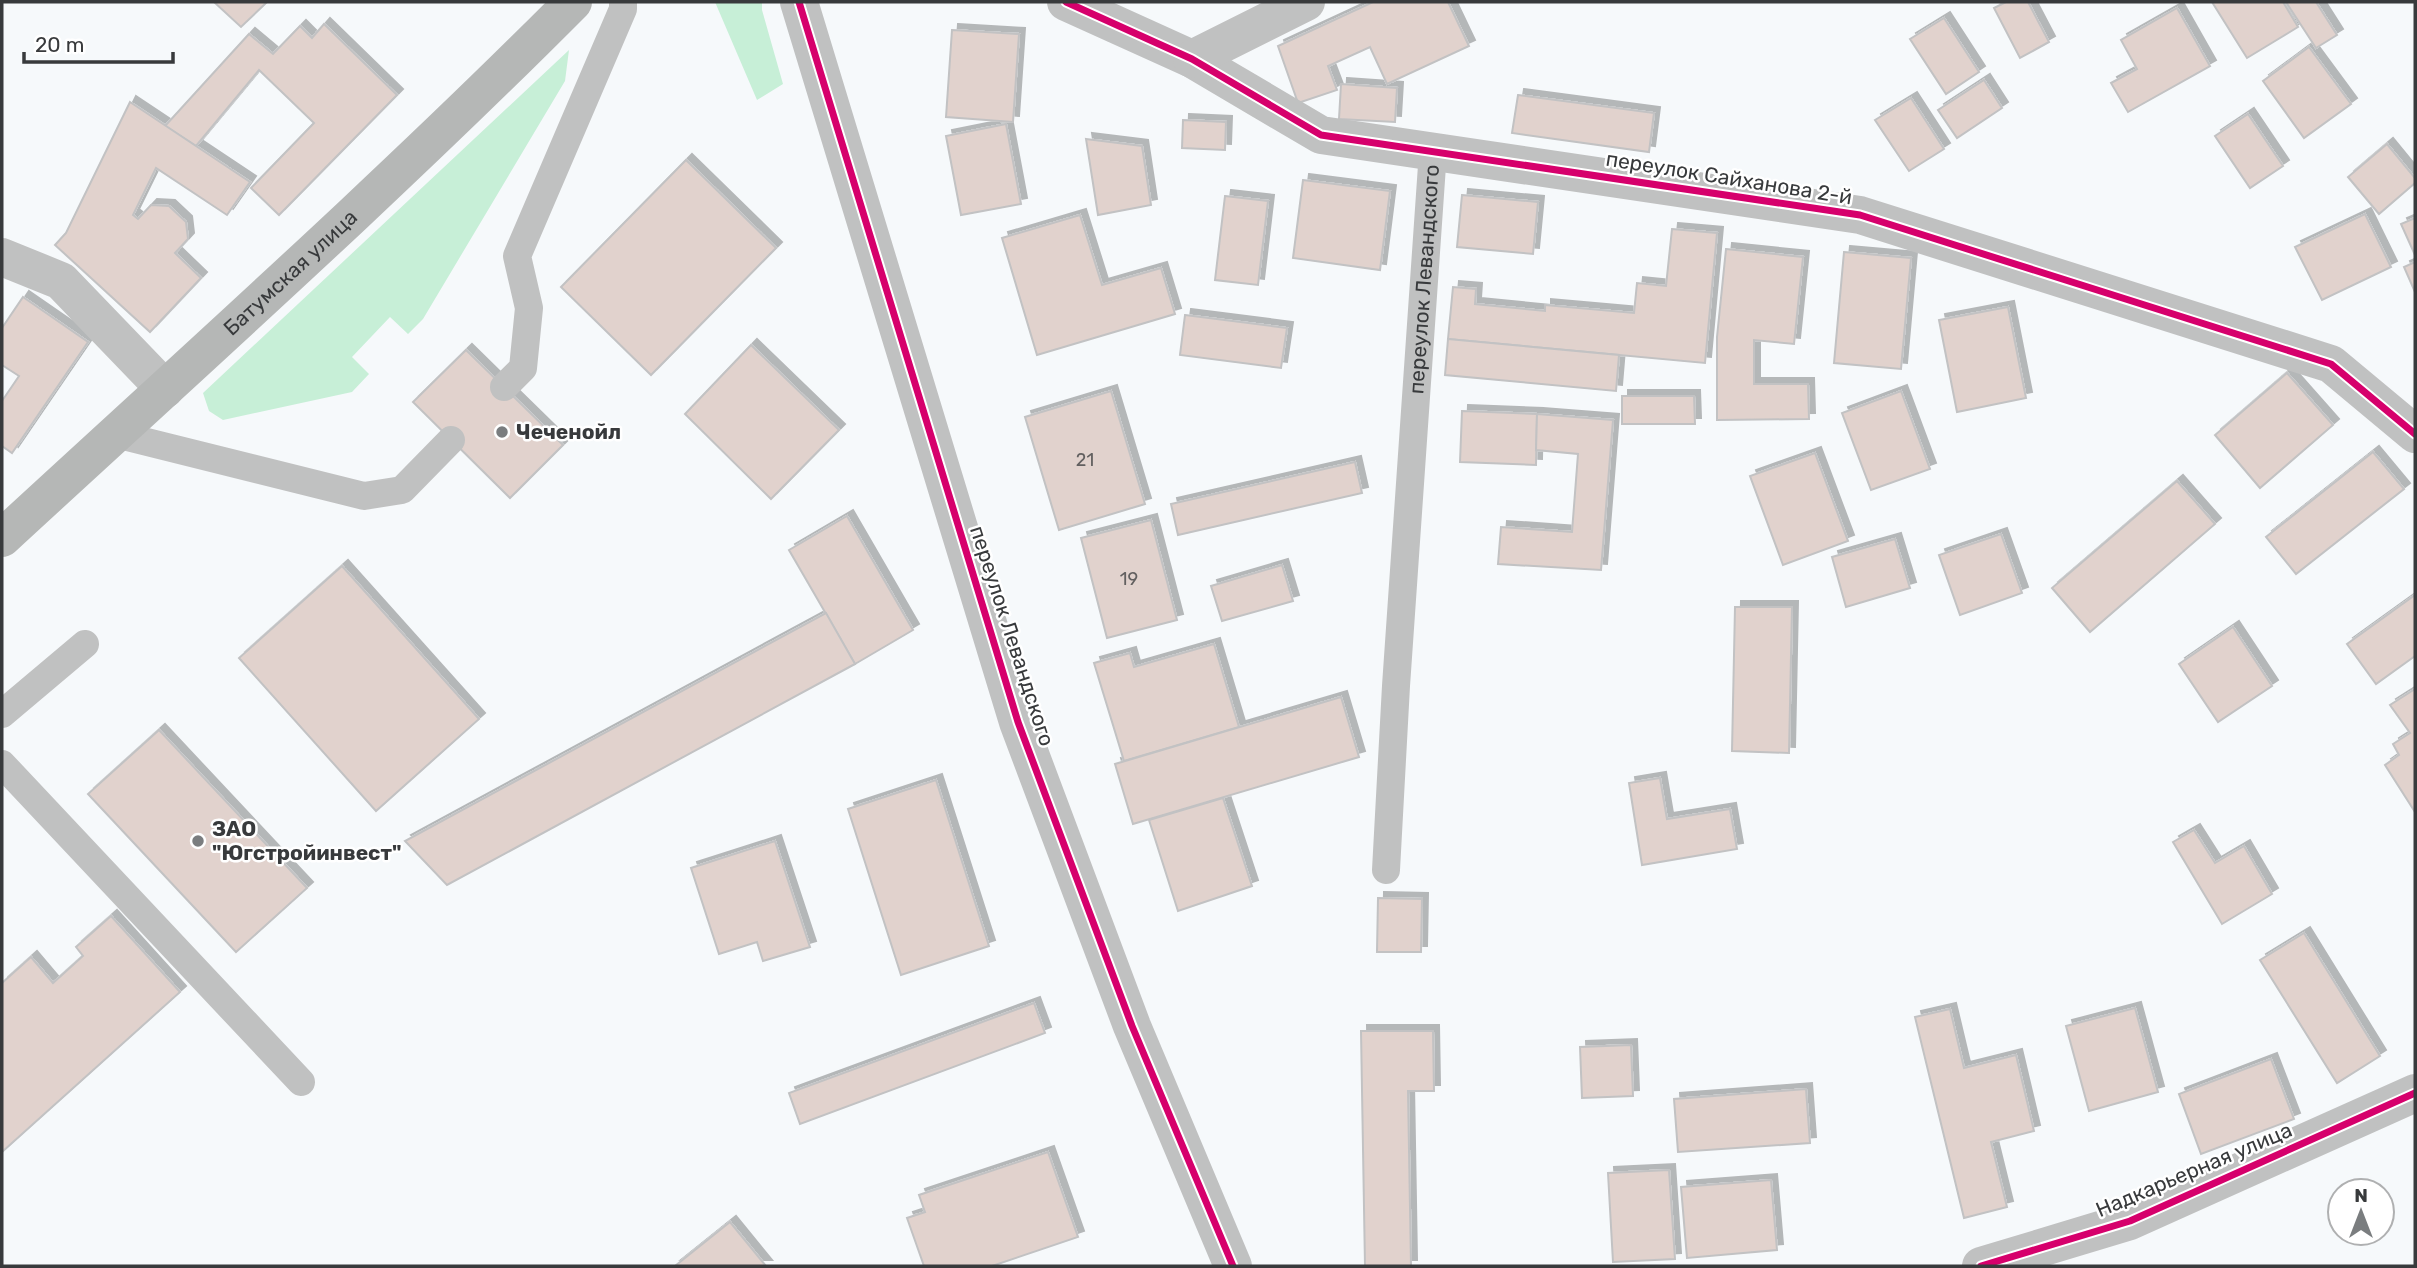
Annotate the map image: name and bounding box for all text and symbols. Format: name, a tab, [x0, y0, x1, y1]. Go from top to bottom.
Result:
scale bar	[24, 21, 173, 65]
text: 20 m	[35, 32, 84, 57]
street label: переулок Сайханова 2-й	[1604, 146, 1854, 209]
street label: переулок Левандского	[1403, 163, 1444, 395]
street label: Батумская улица	[218, 204, 362, 340]
place label: Чеченойл	[516, 419, 621, 444]
marker: Чеченойл	[494, 424, 510, 440]
house number: 21	[1076, 449, 1094, 471]
street label: переулок Левандского	[965, 523, 1060, 749]
house number: 19	[1120, 568, 1138, 590]
place label: ЗАО "Югстройинвест"	[212, 816, 402, 865]
marker: ЗАО "Югстройинвест"	[190, 833, 206, 849]
street label: Надкарьерная улица	[2092, 1117, 2296, 1222]
north arrow	[2326, 1177, 2396, 1247]
text: N	[2354, 1184, 2368, 1207]

